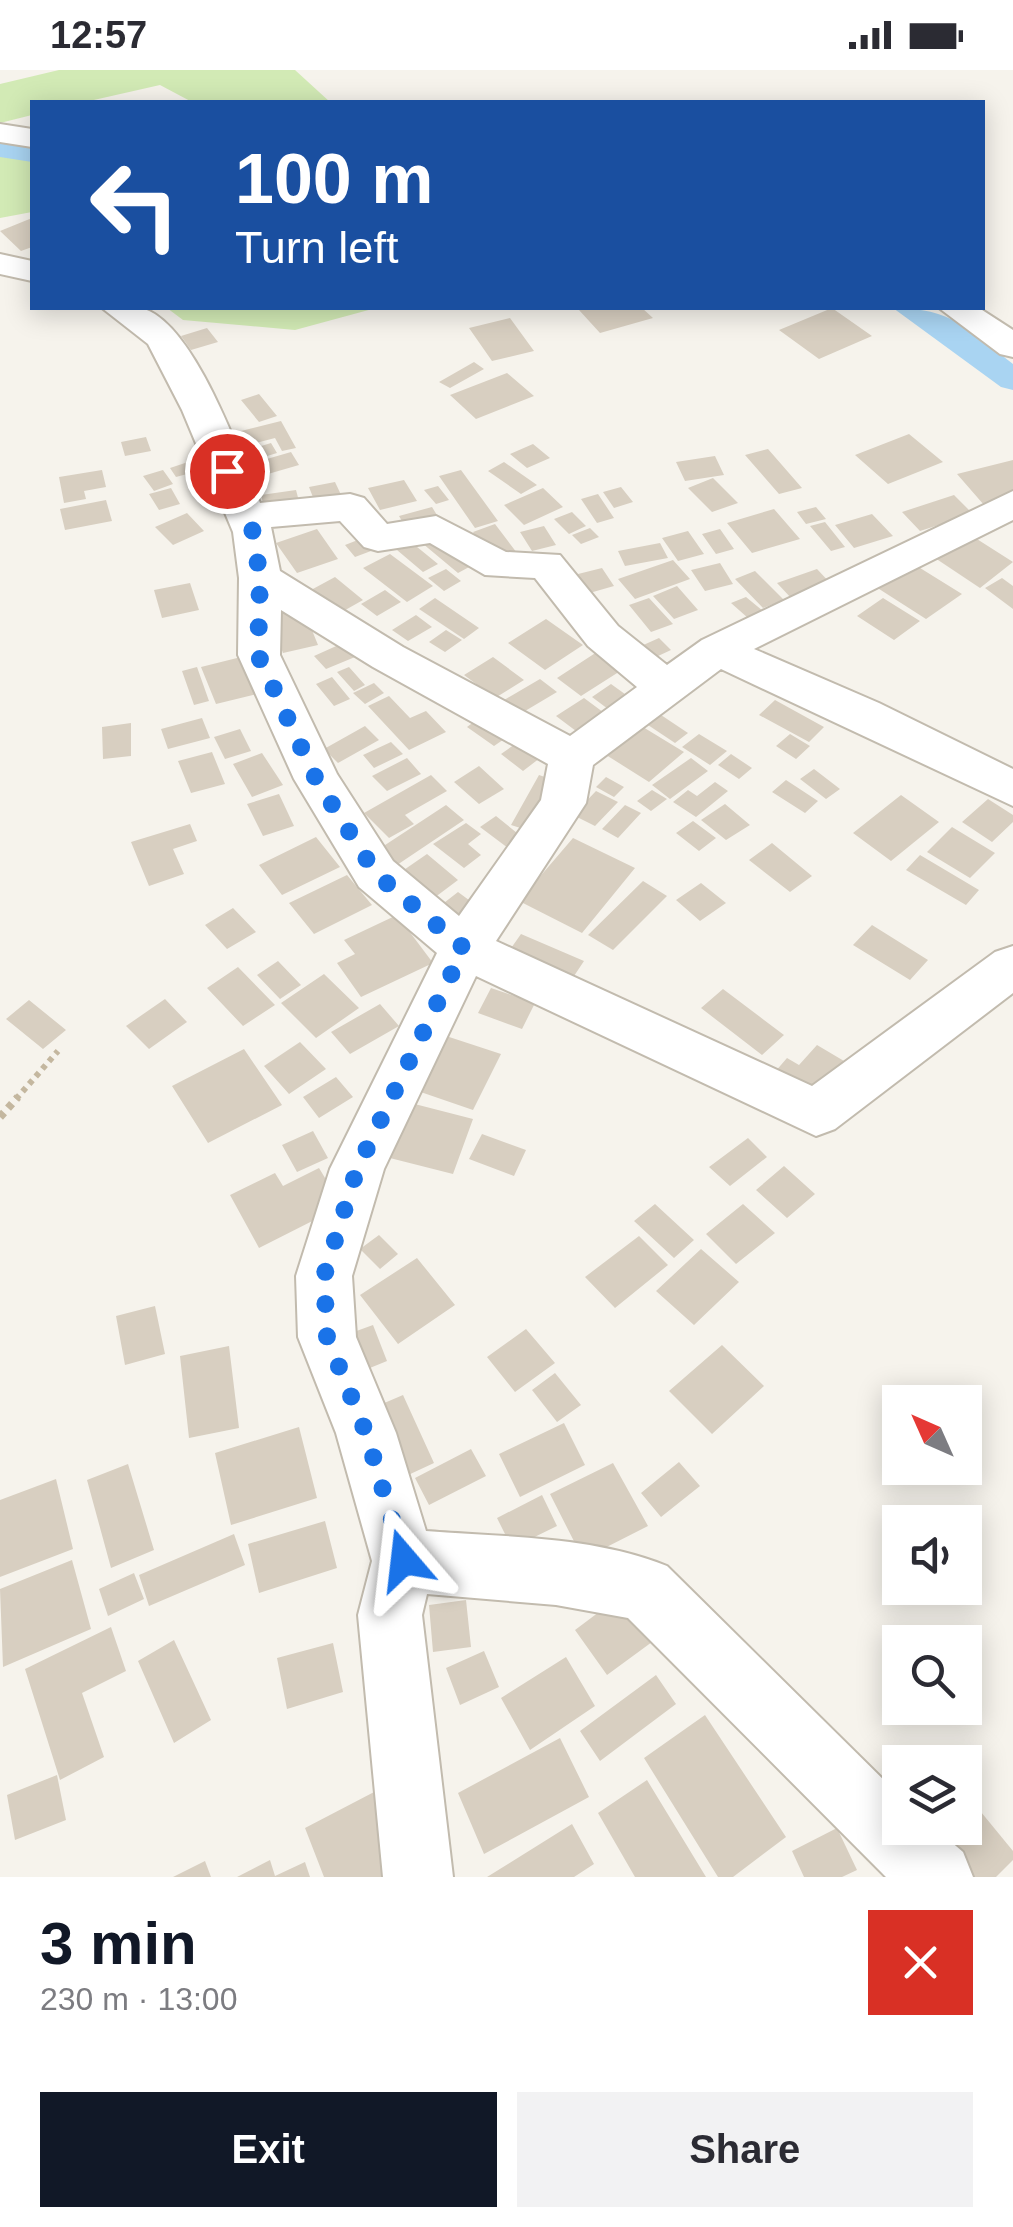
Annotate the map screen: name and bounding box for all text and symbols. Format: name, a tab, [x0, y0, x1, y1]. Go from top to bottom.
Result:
text: 12:57	[50, 14, 147, 56]
icon: left	[70, 140, 200, 270]
text: 100 m	[235, 140, 433, 218]
text: Turn left	[235, 222, 398, 273]
pin	[185, 429, 270, 514]
icon: arrive	[200, 444, 255, 499]
north arrow	[882, 1385, 982, 1485]
map controls	[882, 1385, 982, 1845]
button: sound	[882, 1505, 982, 1605]
position arrow	[352, 1508, 456, 1612]
button: search	[882, 1625, 982, 1725]
button: layers	[882, 1745, 982, 1845]
text: 3 min	[40, 1910, 197, 1977]
button: close	[868, 1910, 973, 2015]
text: 230 m · 13:00	[40, 1981, 237, 2017]
button: Exit	[40, 2092, 497, 2207]
button: Share	[517, 2092, 973, 2207]

